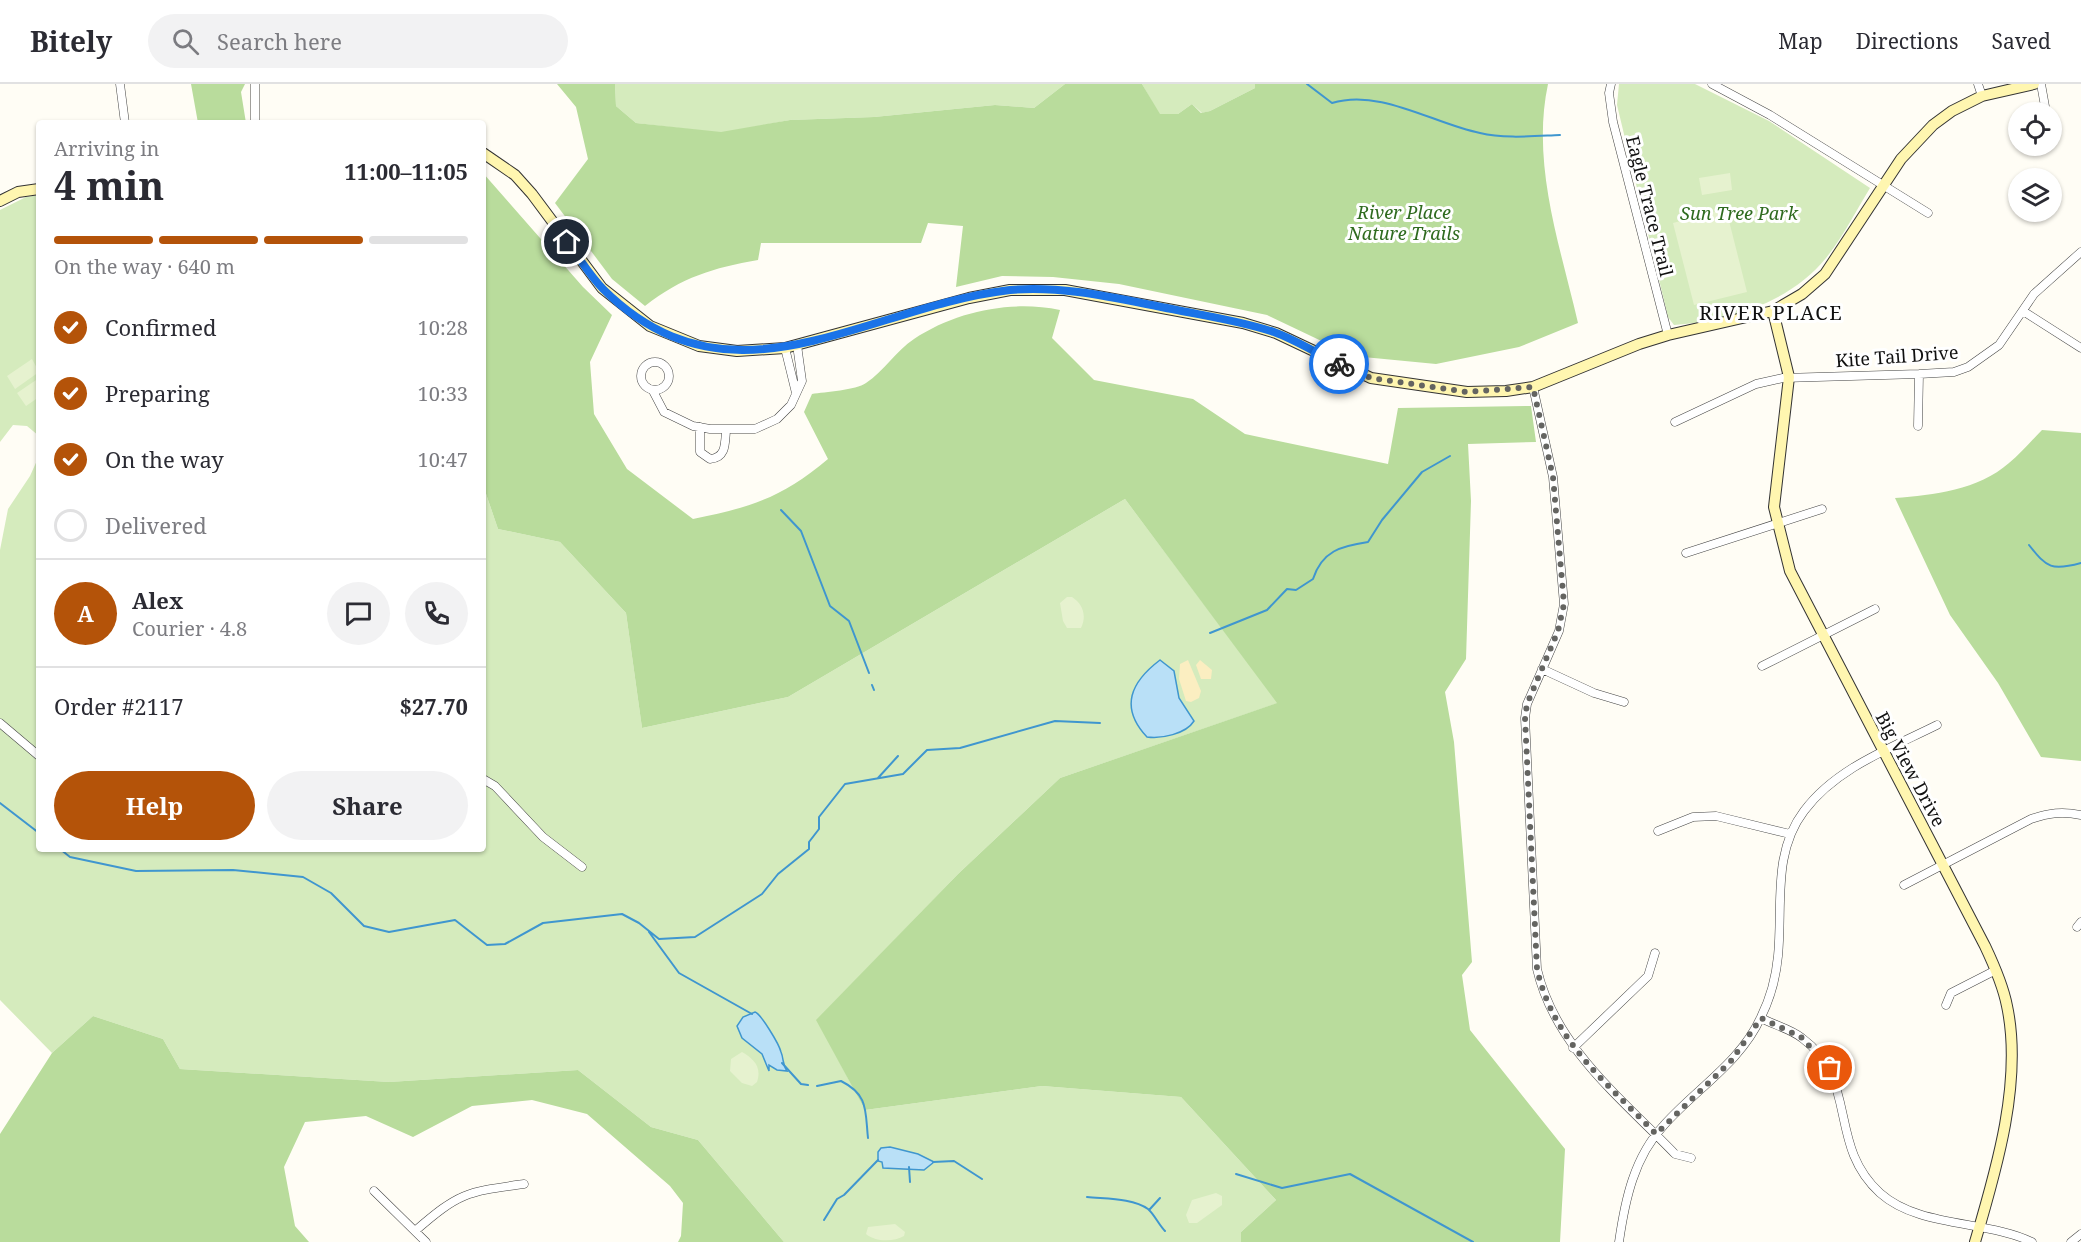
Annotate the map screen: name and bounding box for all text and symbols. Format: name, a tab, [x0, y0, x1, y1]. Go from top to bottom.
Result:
search box	[148, 14, 568, 68]
text: Bitely	[30, 22, 112, 60]
icon: search	[169, 25, 202, 58]
text: Search here	[217, 26, 342, 56]
text: Map	[1778, 27, 1823, 55]
text: Directions	[1856, 27, 1958, 55]
text: Saved	[1991, 27, 2051, 55]
map controls	[2008, 102, 2062, 222]
button: locate	[2008, 102, 2062, 156]
street label: Eagle Trace Trail	[1621, 133, 1679, 279]
text: Arriving in	[54, 135, 159, 162]
text: 11:00–11:05	[344, 156, 468, 186]
text: 4 min	[54, 158, 164, 211]
button: layers	[2008, 168, 2062, 222]
park label: River Place Nature Trails	[1347, 200, 1460, 245]
park label: Sun Tree Park	[1680, 201, 1799, 225]
pin	[541, 216, 592, 267]
icon: home	[550, 225, 583, 258]
text: On the way · 640 m	[54, 253, 235, 280]
district label: RIVER PLACE	[1699, 299, 1843, 326]
icon: check	[54, 311, 87, 344]
text: Confirmed	[105, 312, 216, 342]
text: 10:28	[418, 314, 468, 341]
courier	[1309, 334, 1369, 394]
street label: Kite Tail Drive	[1835, 340, 1959, 372]
icon: bike	[1323, 348, 1356, 381]
icon: check	[54, 377, 87, 410]
text: Preparing	[105, 378, 210, 408]
text: 10:33	[418, 380, 468, 407]
icon: check	[54, 443, 87, 476]
text: On the way	[105, 444, 224, 474]
text: 10:47	[418, 446, 468, 473]
text: Delivered	[105, 510, 207, 540]
button: chat	[327, 582, 390, 645]
button: phone	[405, 582, 468, 645]
text: Alex	[132, 585, 183, 615]
text: A	[77, 598, 94, 628]
text: Courier · 4.8	[132, 615, 247, 642]
text: Order #2117	[54, 691, 184, 721]
text: $27.70	[399, 691, 468, 721]
street label: Big View Drive	[1871, 707, 1951, 831]
button: Help	[54, 771, 255, 840]
button: Share	[267, 771, 468, 840]
pin	[1804, 1042, 1855, 1093]
icon: bag	[1813, 1051, 1846, 1084]

